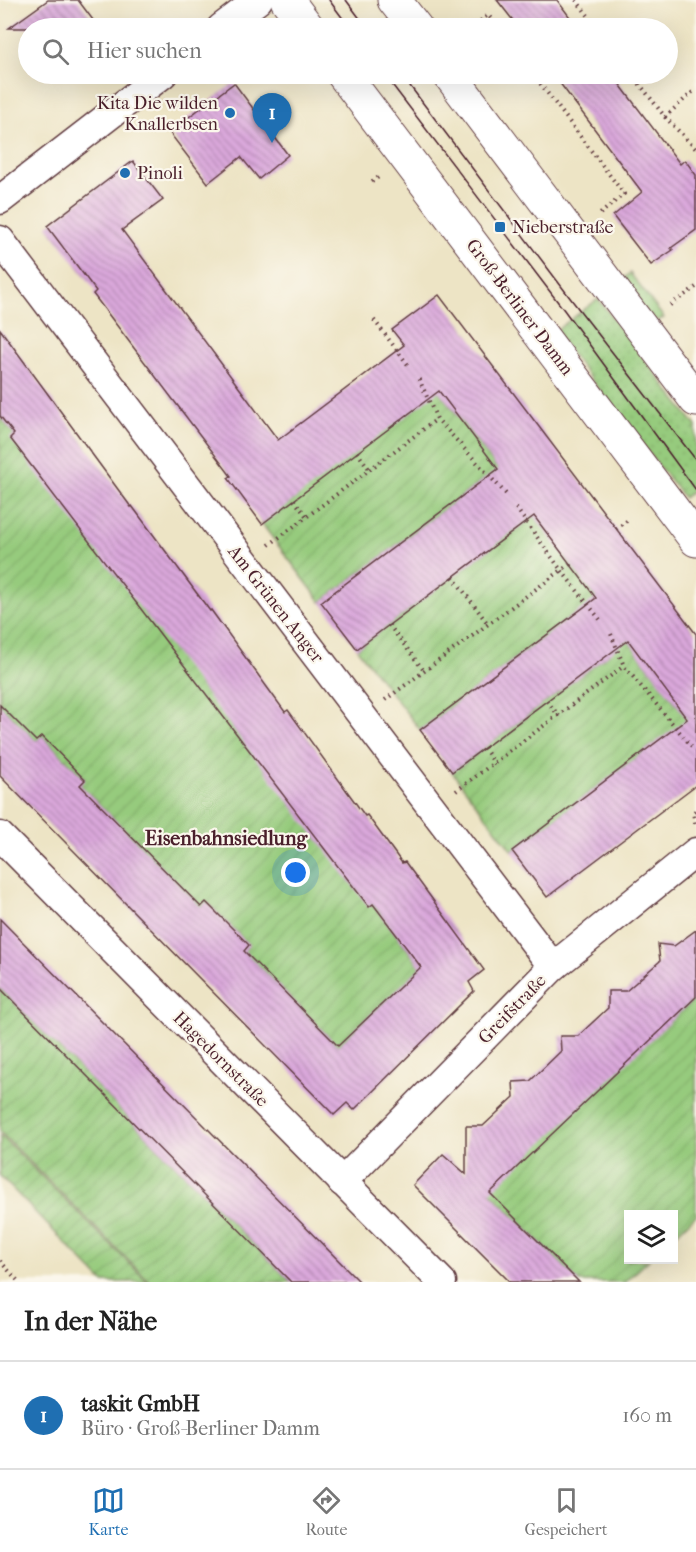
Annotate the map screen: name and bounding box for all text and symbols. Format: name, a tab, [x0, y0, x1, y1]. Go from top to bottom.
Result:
search box	[18, 18, 678, 84]
icon: search	[39, 35, 72, 68]
text: Hier suchen	[87, 38, 202, 64]
place label: Kita Die wilden Knallerbsen	[97, 93, 219, 135]
pin: 1	[252, 94, 292, 143]
marker: Kita Die wilden Knallerbsen	[223, 106, 237, 120]
place label: Pinoli	[137, 163, 183, 184]
marker: Pinoli	[118, 166, 132, 180]
place label: Nieberstraße	[512, 217, 613, 238]
marker: Nieberstraße	[493, 220, 507, 234]
street label: Groß-Berliner Damm	[462, 235, 578, 380]
street label: Am Grünen Anger	[223, 541, 328, 667]
district label: Eisenbahnsiedlung	[145, 827, 309, 850]
your location	[281, 858, 310, 887]
street label: Greifstraße	[474, 970, 551, 1048]
street label: Hagedornstraße	[169, 1007, 273, 1111]
map controls	[624, 1210, 678, 1264]
button: layers	[624, 1210, 678, 1264]
text: In der Nähe	[24, 1306, 157, 1337]
text: taskit GmbH	[81, 1391, 200, 1417]
text: 1	[40, 1404, 47, 1427]
text: 160 m	[622, 1404, 672, 1427]
text: Büro · Groß-Berliner Damm	[81, 1417, 320, 1440]
tab: Karte	[89, 1484, 128, 1539]
tab: Route	[305, 1484, 347, 1539]
tab: Gespeichert	[525, 1484, 607, 1539]

